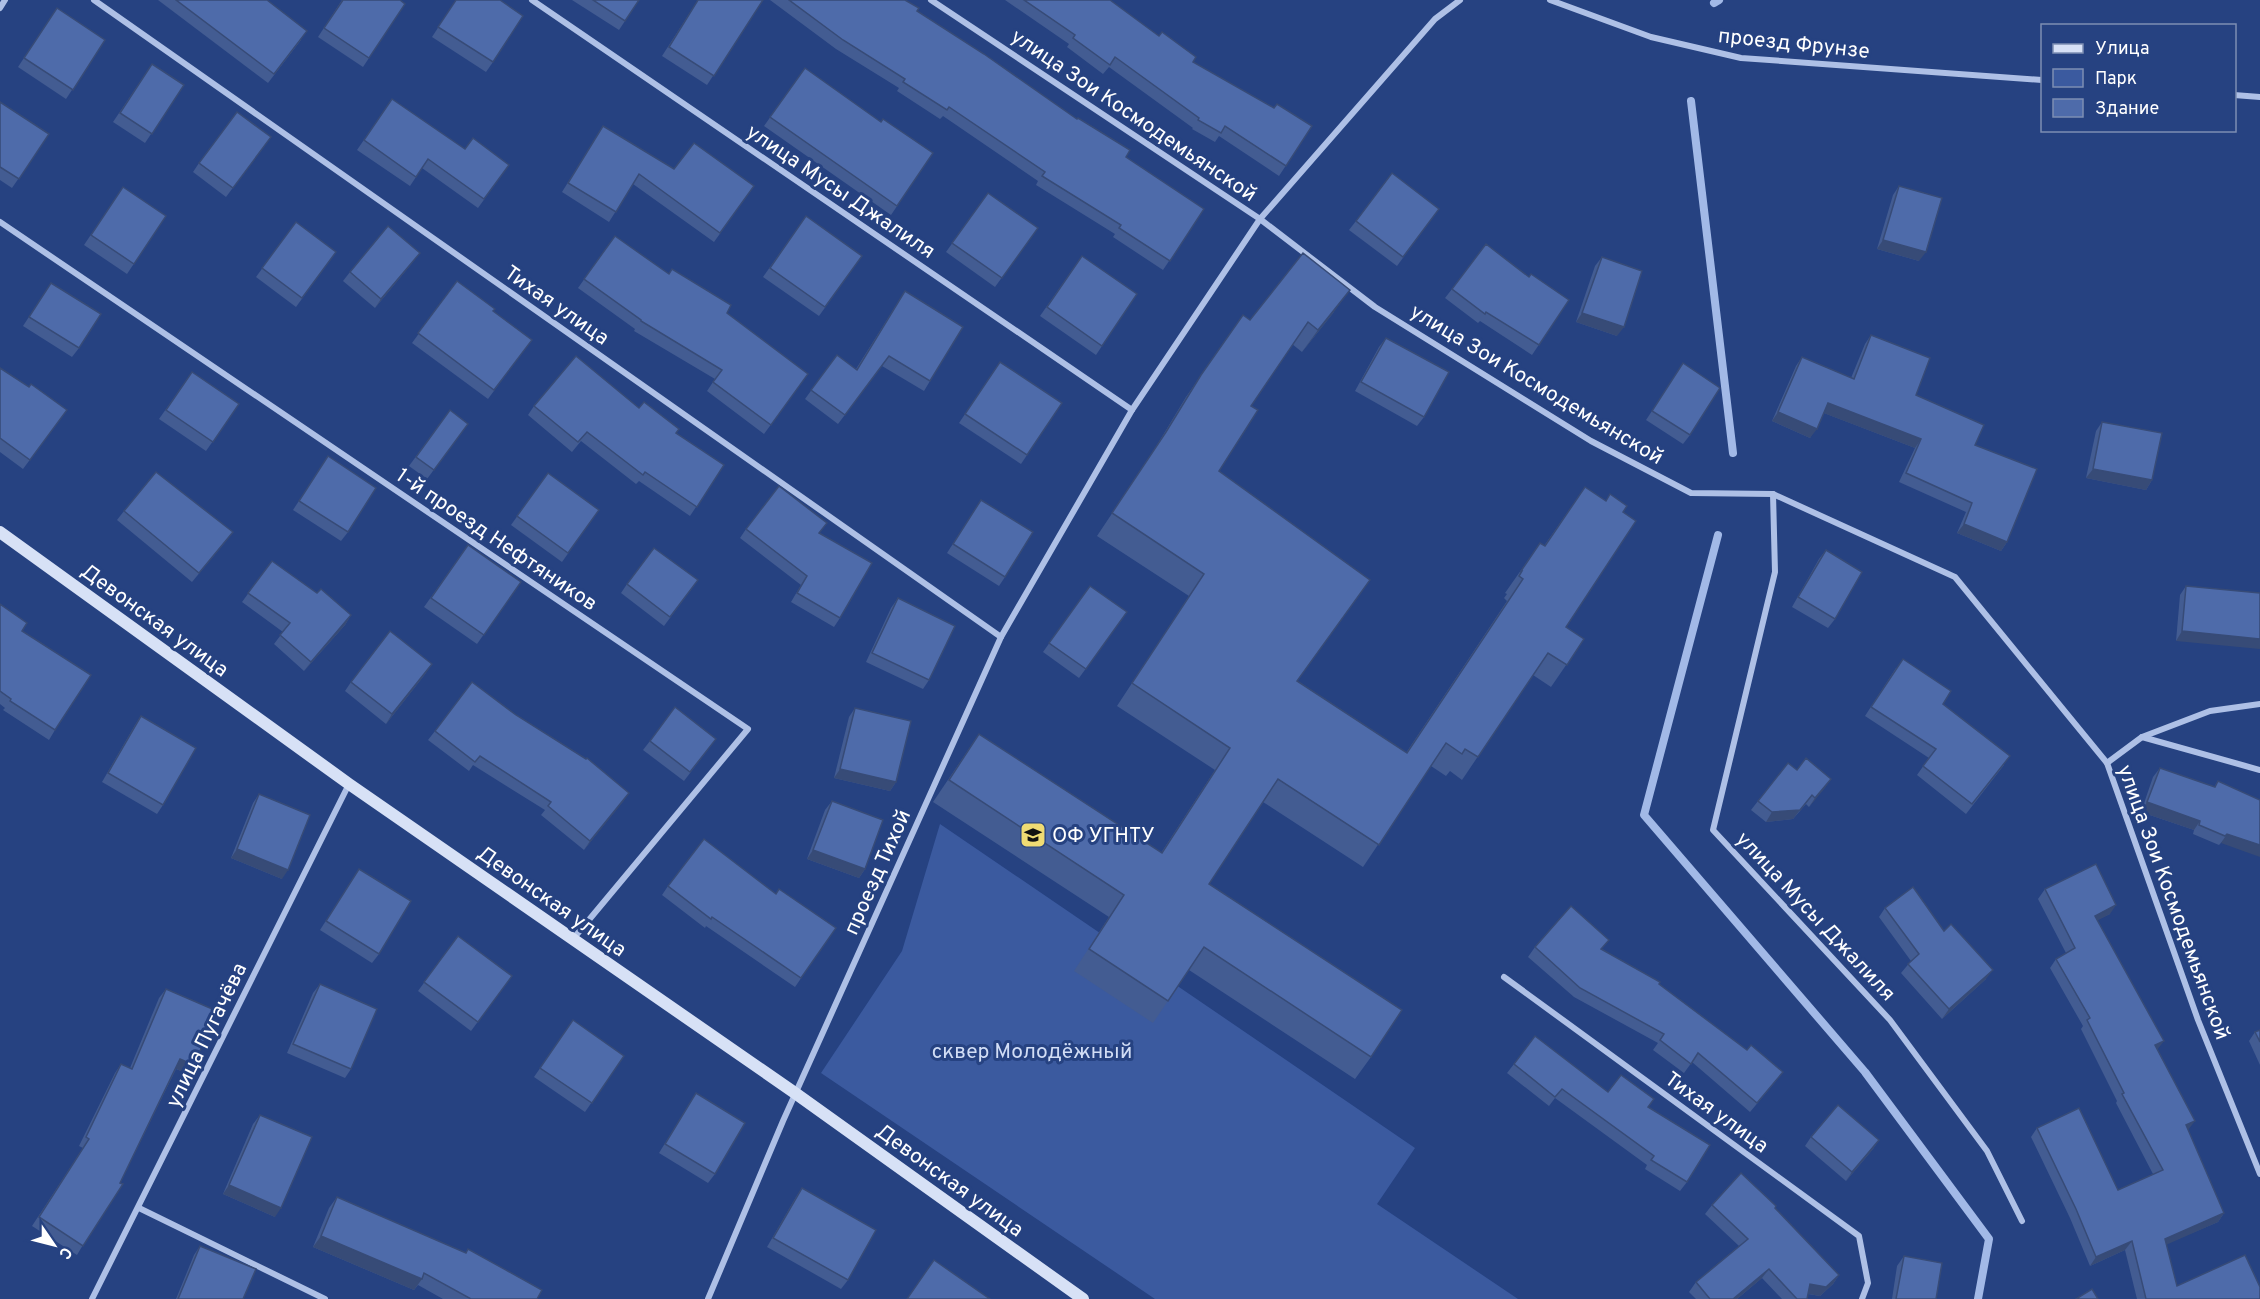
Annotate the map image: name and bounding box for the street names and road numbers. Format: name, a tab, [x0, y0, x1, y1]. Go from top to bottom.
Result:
street label: проезд Фрунзе	[1717, 23, 1871, 66]
street label: улица Зои Космодемьянской	[1005, 24, 1261, 209]
street label: улица Мусы Джалиля	[740, 119, 940, 266]
street label: Тихая улица	[498, 260, 614, 352]
street label: улица Зои Космодемьянской	[1405, 299, 1668, 472]
street label: 1-й проезд Нефтяников	[390, 463, 602, 618]
street label: Девонская улица	[75, 558, 233, 684]
street label: улица Зои Космодемьянской	[2110, 761, 2235, 1044]
street label: проезд Тихой	[839, 806, 918, 940]
street label: улица Мусы Джалиля	[1729, 827, 1901, 1008]
street label: Девонская улица	[471, 841, 631, 964]
street label: улица Пугачёва	[161, 959, 254, 1112]
street label: Тихая улица	[1659, 1066, 1773, 1160]
street label: Девонская улица	[870, 1118, 1028, 1244]

